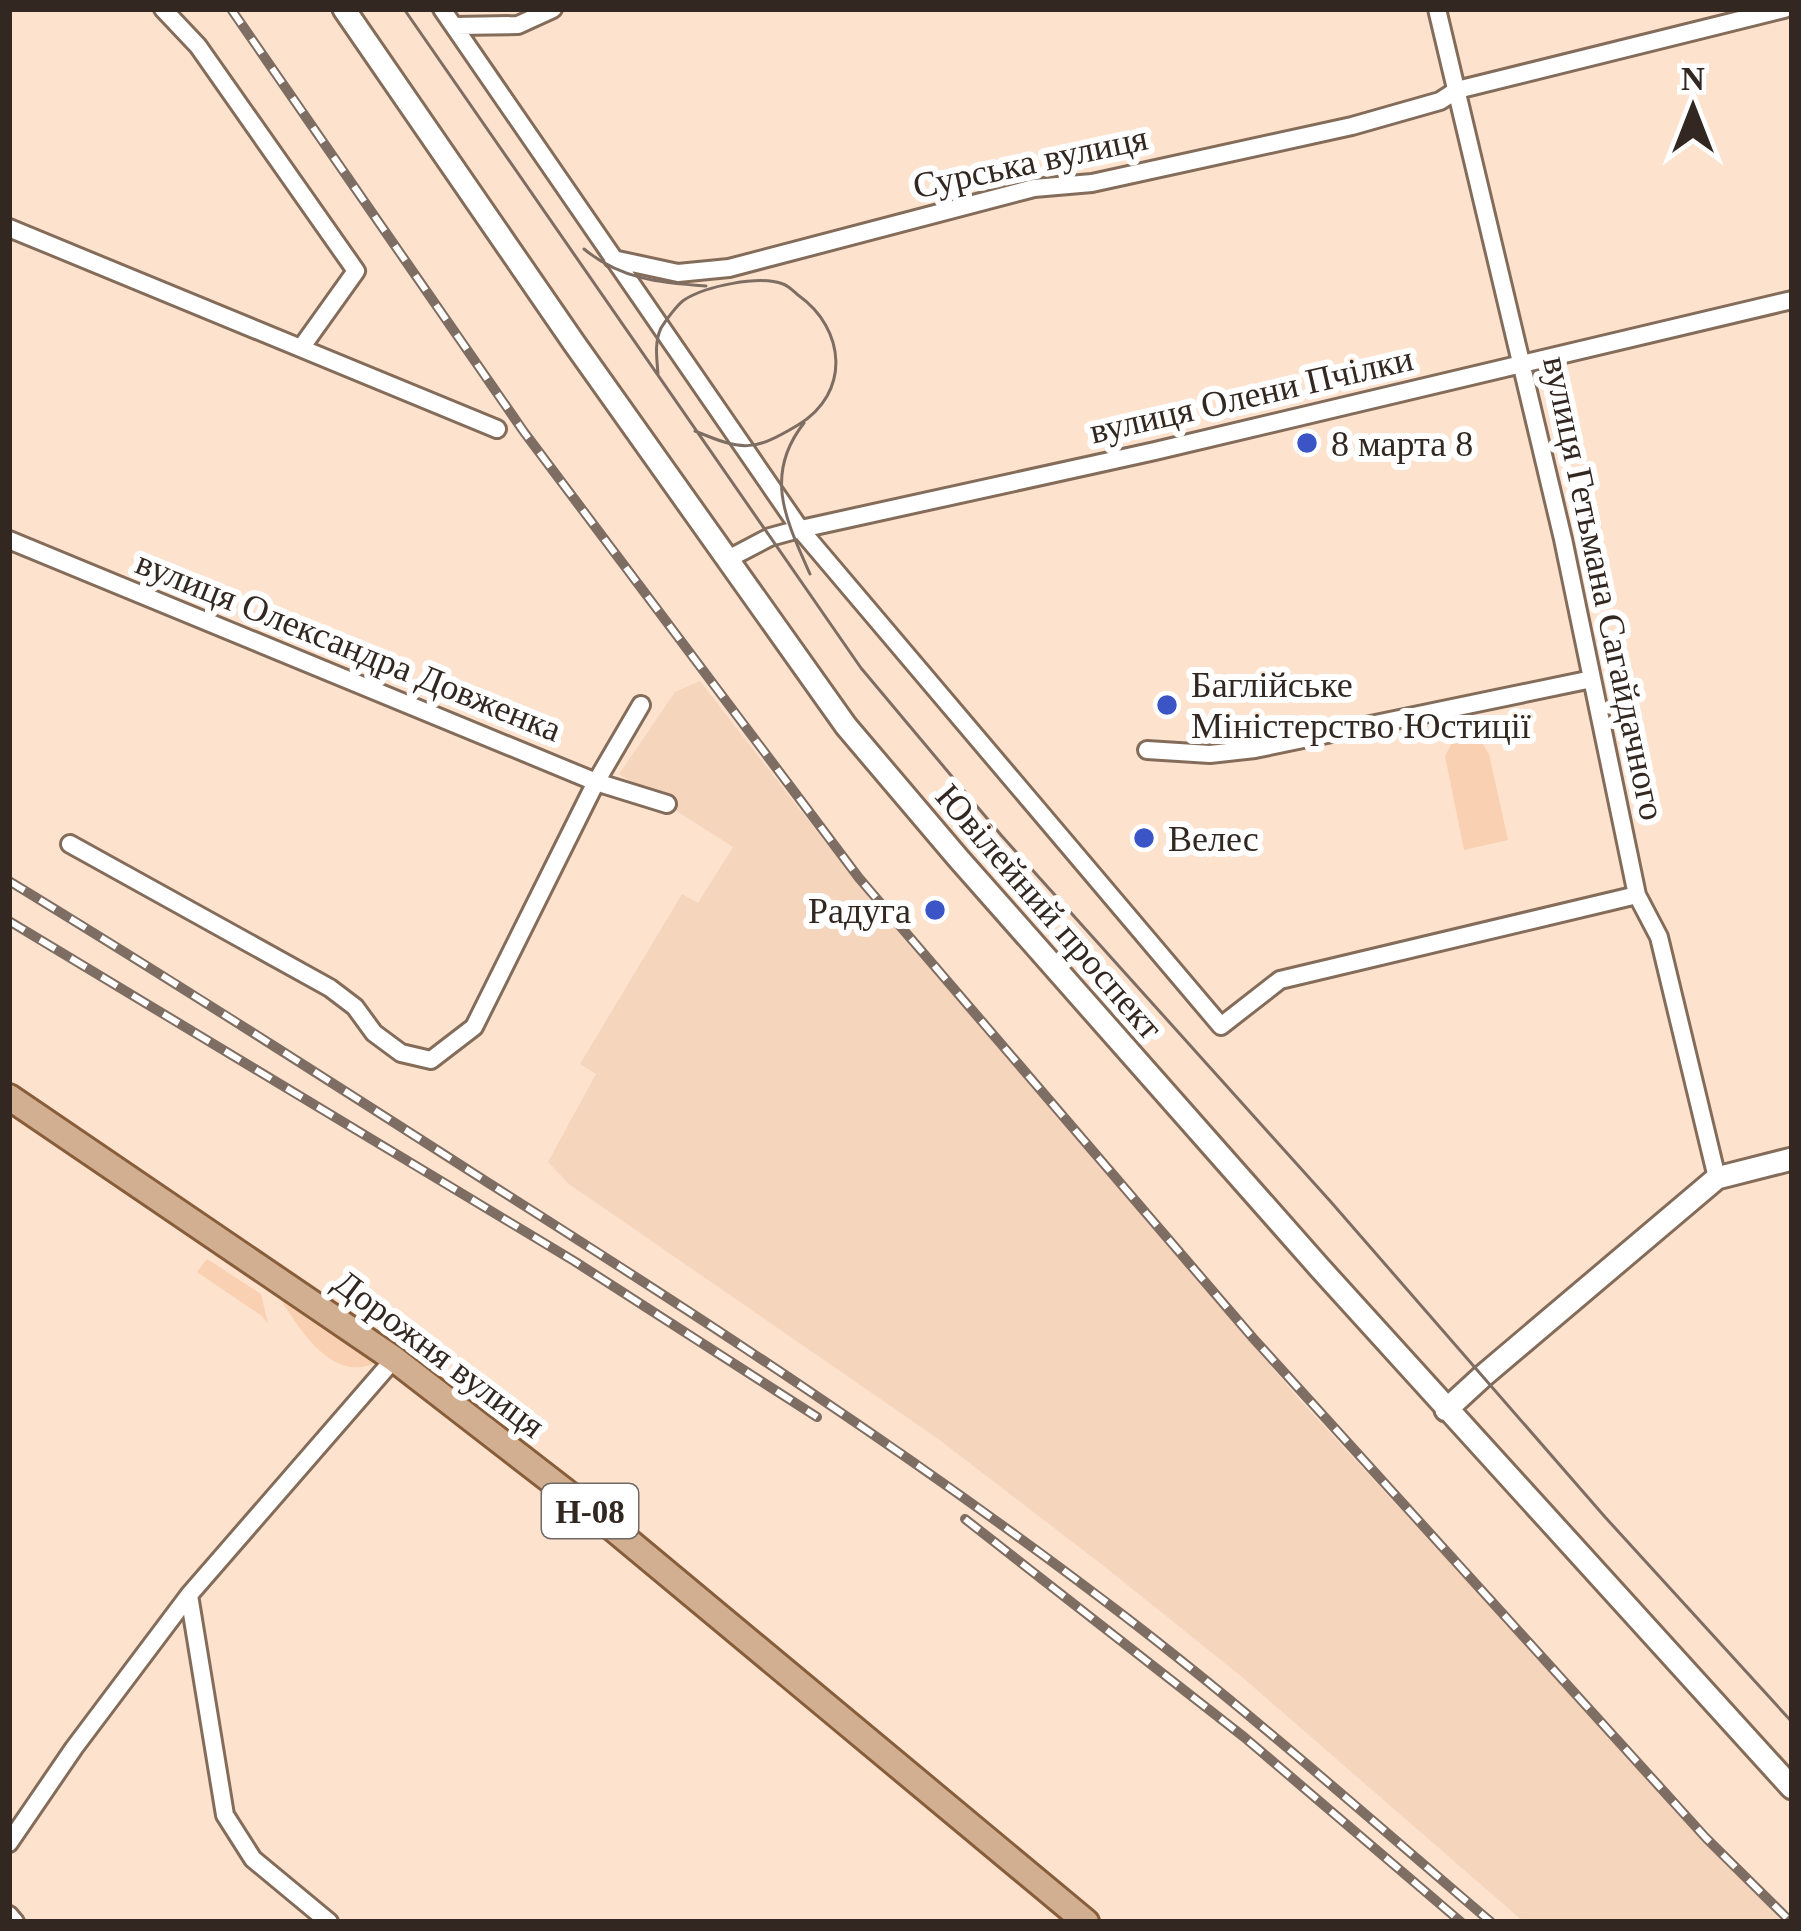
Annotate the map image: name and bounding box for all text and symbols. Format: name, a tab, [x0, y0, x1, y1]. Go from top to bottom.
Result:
north arrow	[1633, 48, 1753, 168]
text: N	[1681, 61, 1705, 97]
street label: Сурська вулиця	[909, 118, 1151, 206]
street label: вулиця Олени Пчілки	[1086, 338, 1417, 452]
street label: вулиця Гетьмана Сагайдачного	[1535, 353, 1673, 824]
place label: 8 марта 8	[1331, 424, 1473, 464]
marker: 8 марта 8	[1294, 430, 1320, 456]
street label: вулиця Олександра Довженка	[130, 542, 567, 750]
place label: Баглійське Міністерство Юстиції	[1191, 665, 1531, 746]
marker: Баглійське Міністерство Юстиції	[1154, 692, 1180, 718]
street label: Ювілейний проспект	[928, 776, 1171, 1047]
place label: Велес	[1168, 819, 1259, 859]
marker: Велес	[1131, 825, 1157, 851]
place label: Радуга	[808, 891, 911, 931]
marker: Радуга	[922, 897, 948, 923]
street label: Дорожня вулиця	[326, 1262, 552, 1446]
road number: Н-08	[542, 1484, 638, 1538]

